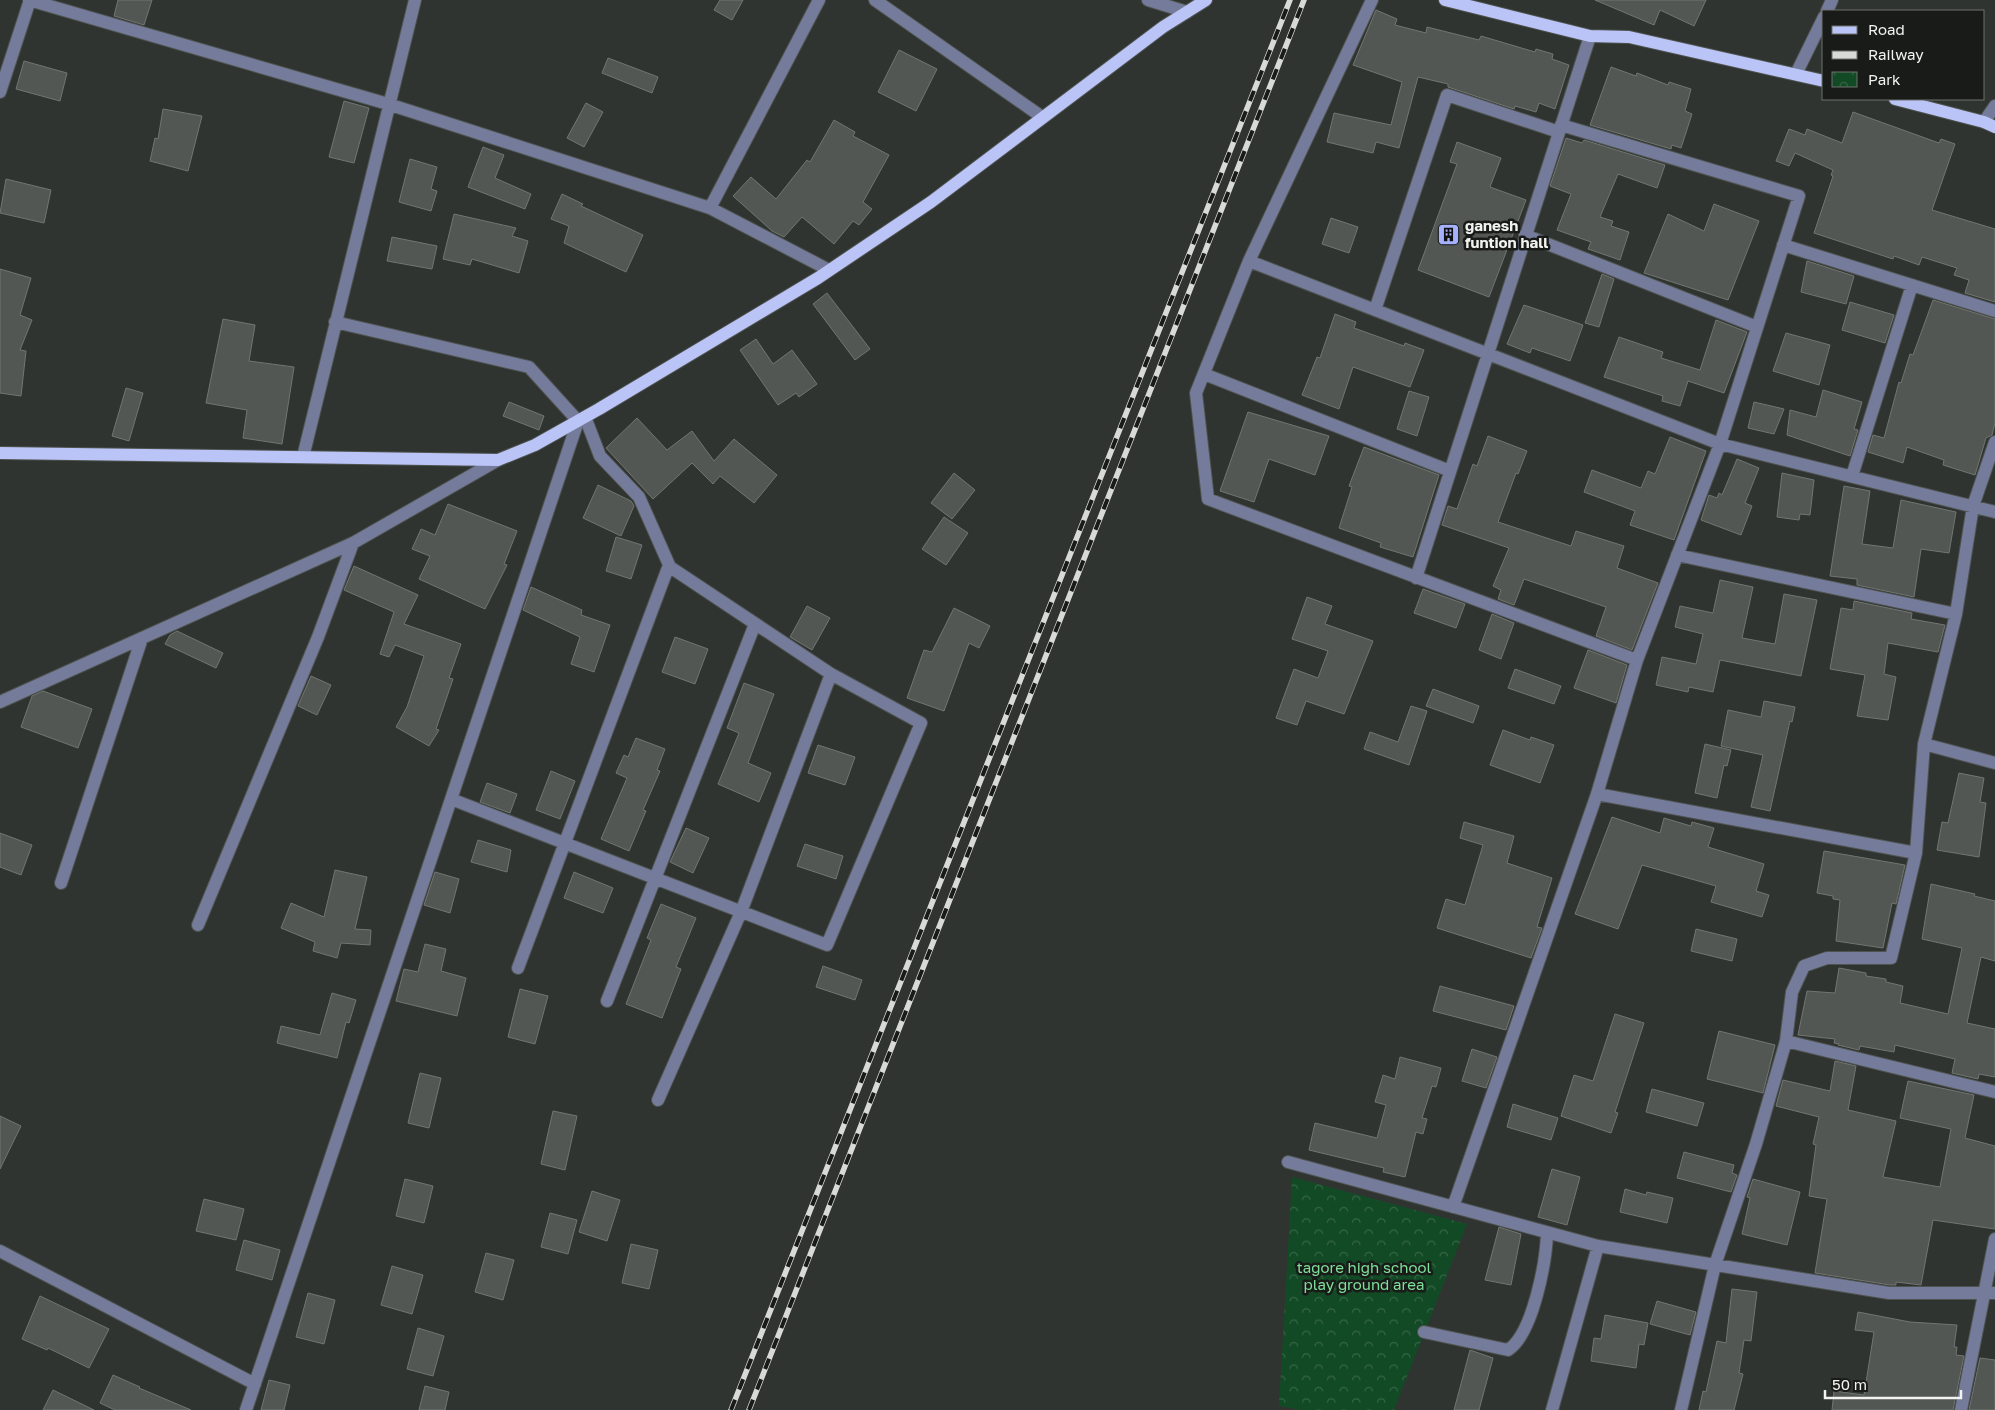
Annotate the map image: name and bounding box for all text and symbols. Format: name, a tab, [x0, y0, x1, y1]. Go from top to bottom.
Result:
legend	[1822, 10, 1985, 100]
text: Road	[1868, 20, 1905, 38]
text: Railway	[1868, 45, 1924, 63]
text: Park	[1868, 70, 1901, 88]
place label: ganesh funtion hall	[1465, 216, 1548, 251]
building icon: ganesh funtion hall	[1437, 223, 1461, 247]
park label: tagore high school play ground area	[1297, 1258, 1431, 1293]
scale bar	[1825, 1368, 1961, 1400]
text: 50 m	[1832, 1375, 1867, 1393]

